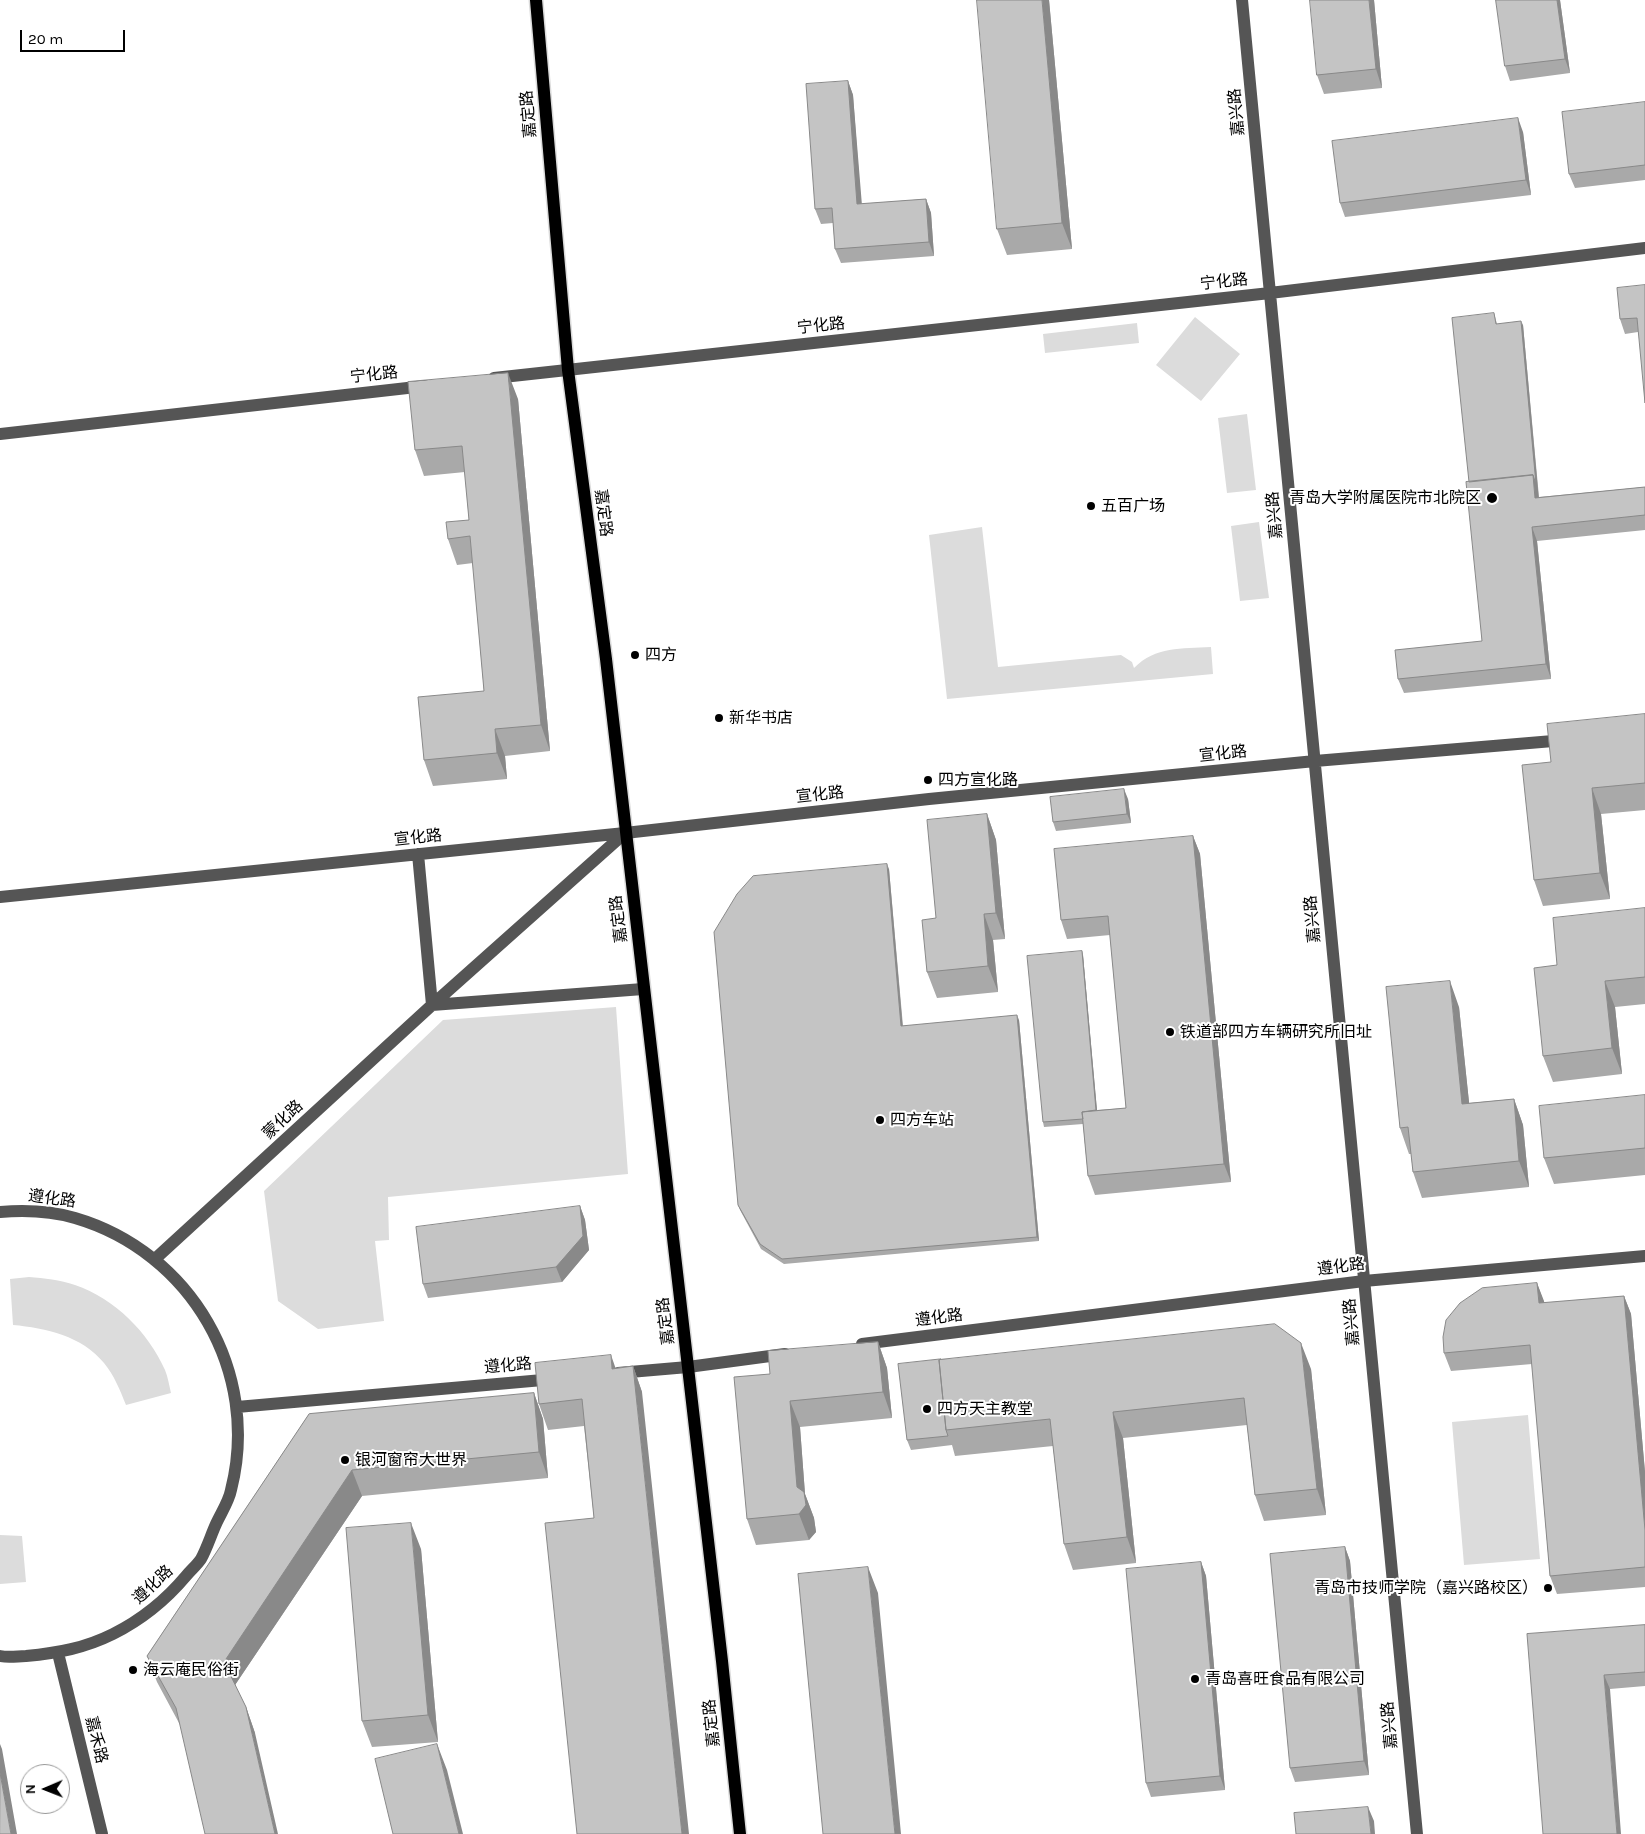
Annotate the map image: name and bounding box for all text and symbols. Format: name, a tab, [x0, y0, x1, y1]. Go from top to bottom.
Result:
scale bar	[22, 20, 128, 52]
text: 20 m	[28, 30, 63, 48]
street label: 嘉兴路	[1225, 87, 1249, 137]
street label: 嘉定路	[517, 89, 541, 139]
street label: 宁化路	[1199, 270, 1249, 294]
street label: 宁化路	[796, 314, 846, 338]
street label: 宁化路	[349, 363, 399, 387]
street label: 嘉定路	[591, 488, 615, 538]
place label: 青岛大学附属医院市北院区	[1289, 488, 1481, 508]
street label: 嘉兴路	[1263, 490, 1287, 540]
marker: 青岛大学附属医院市北院区	[1485, 491, 1499, 505]
place label: 五百广场	[1101, 496, 1165, 516]
marker: 五百广场	[1085, 500, 1097, 512]
place label: 四方	[645, 645, 677, 665]
marker: 四方	[629, 649, 641, 661]
place label: 新华书店	[729, 708, 793, 728]
marker: 新华书店	[713, 712, 725, 724]
street label: 宣化路	[1198, 742, 1248, 766]
place label: 四方宣化路	[938, 770, 1018, 790]
marker: 四方宣化路	[922, 774, 934, 786]
street label: 宣化路	[795, 783, 845, 807]
street label: 宣化路	[393, 826, 443, 850]
street label: 嘉定路	[607, 894, 631, 944]
street label: 嘉兴路	[1301, 894, 1325, 944]
place label: 铁道部四方车辆研究所旧址	[1180, 1022, 1372, 1042]
marker: 铁道部四方车辆研究所旧址	[1164, 1026, 1176, 1038]
street label: 蒙化路	[259, 1097, 307, 1143]
place label: 四方车站	[890, 1110, 954, 1130]
marker: 四方车站	[874, 1114, 886, 1126]
street label: 遵化路	[27, 1186, 77, 1212]
street label: 遵化路	[1316, 1255, 1366, 1279]
street label: 嘉定路	[654, 1296, 678, 1346]
street label: 嘉兴路	[1340, 1297, 1364, 1347]
street label: 遵化路	[914, 1306, 964, 1330]
street label: 遵化路	[483, 1354, 533, 1378]
place label: 四方天主教堂	[937, 1399, 1033, 1419]
marker: 四方天主教堂	[921, 1403, 933, 1415]
place label: 银河窗帘大世界	[355, 1450, 467, 1470]
marker: 银河窗帘大世界	[339, 1454, 351, 1466]
street label: 遵化路	[129, 1562, 177, 1608]
place label: 青岛市技师学院（嘉兴路校区）	[1314, 1578, 1538, 1598]
marker: 青岛市技师学院（嘉兴路校区）	[1542, 1582, 1554, 1594]
place label: 海云庵民俗街	[143, 1660, 239, 1680]
marker: 海云庵民俗街	[127, 1664, 139, 1676]
place label: 青岛喜旺食品有限公司	[1205, 1669, 1365, 1689]
marker: 青岛喜旺食品有限公司	[1189, 1673, 1201, 1685]
street label: 嘉定路	[700, 1698, 724, 1748]
street label: 嘉兴路	[1378, 1700, 1402, 1750]
street label: 嘉禾路	[81, 1714, 111, 1766]
north arrow	[20, 1764, 70, 1814]
text: N	[22, 1784, 39, 1794]

